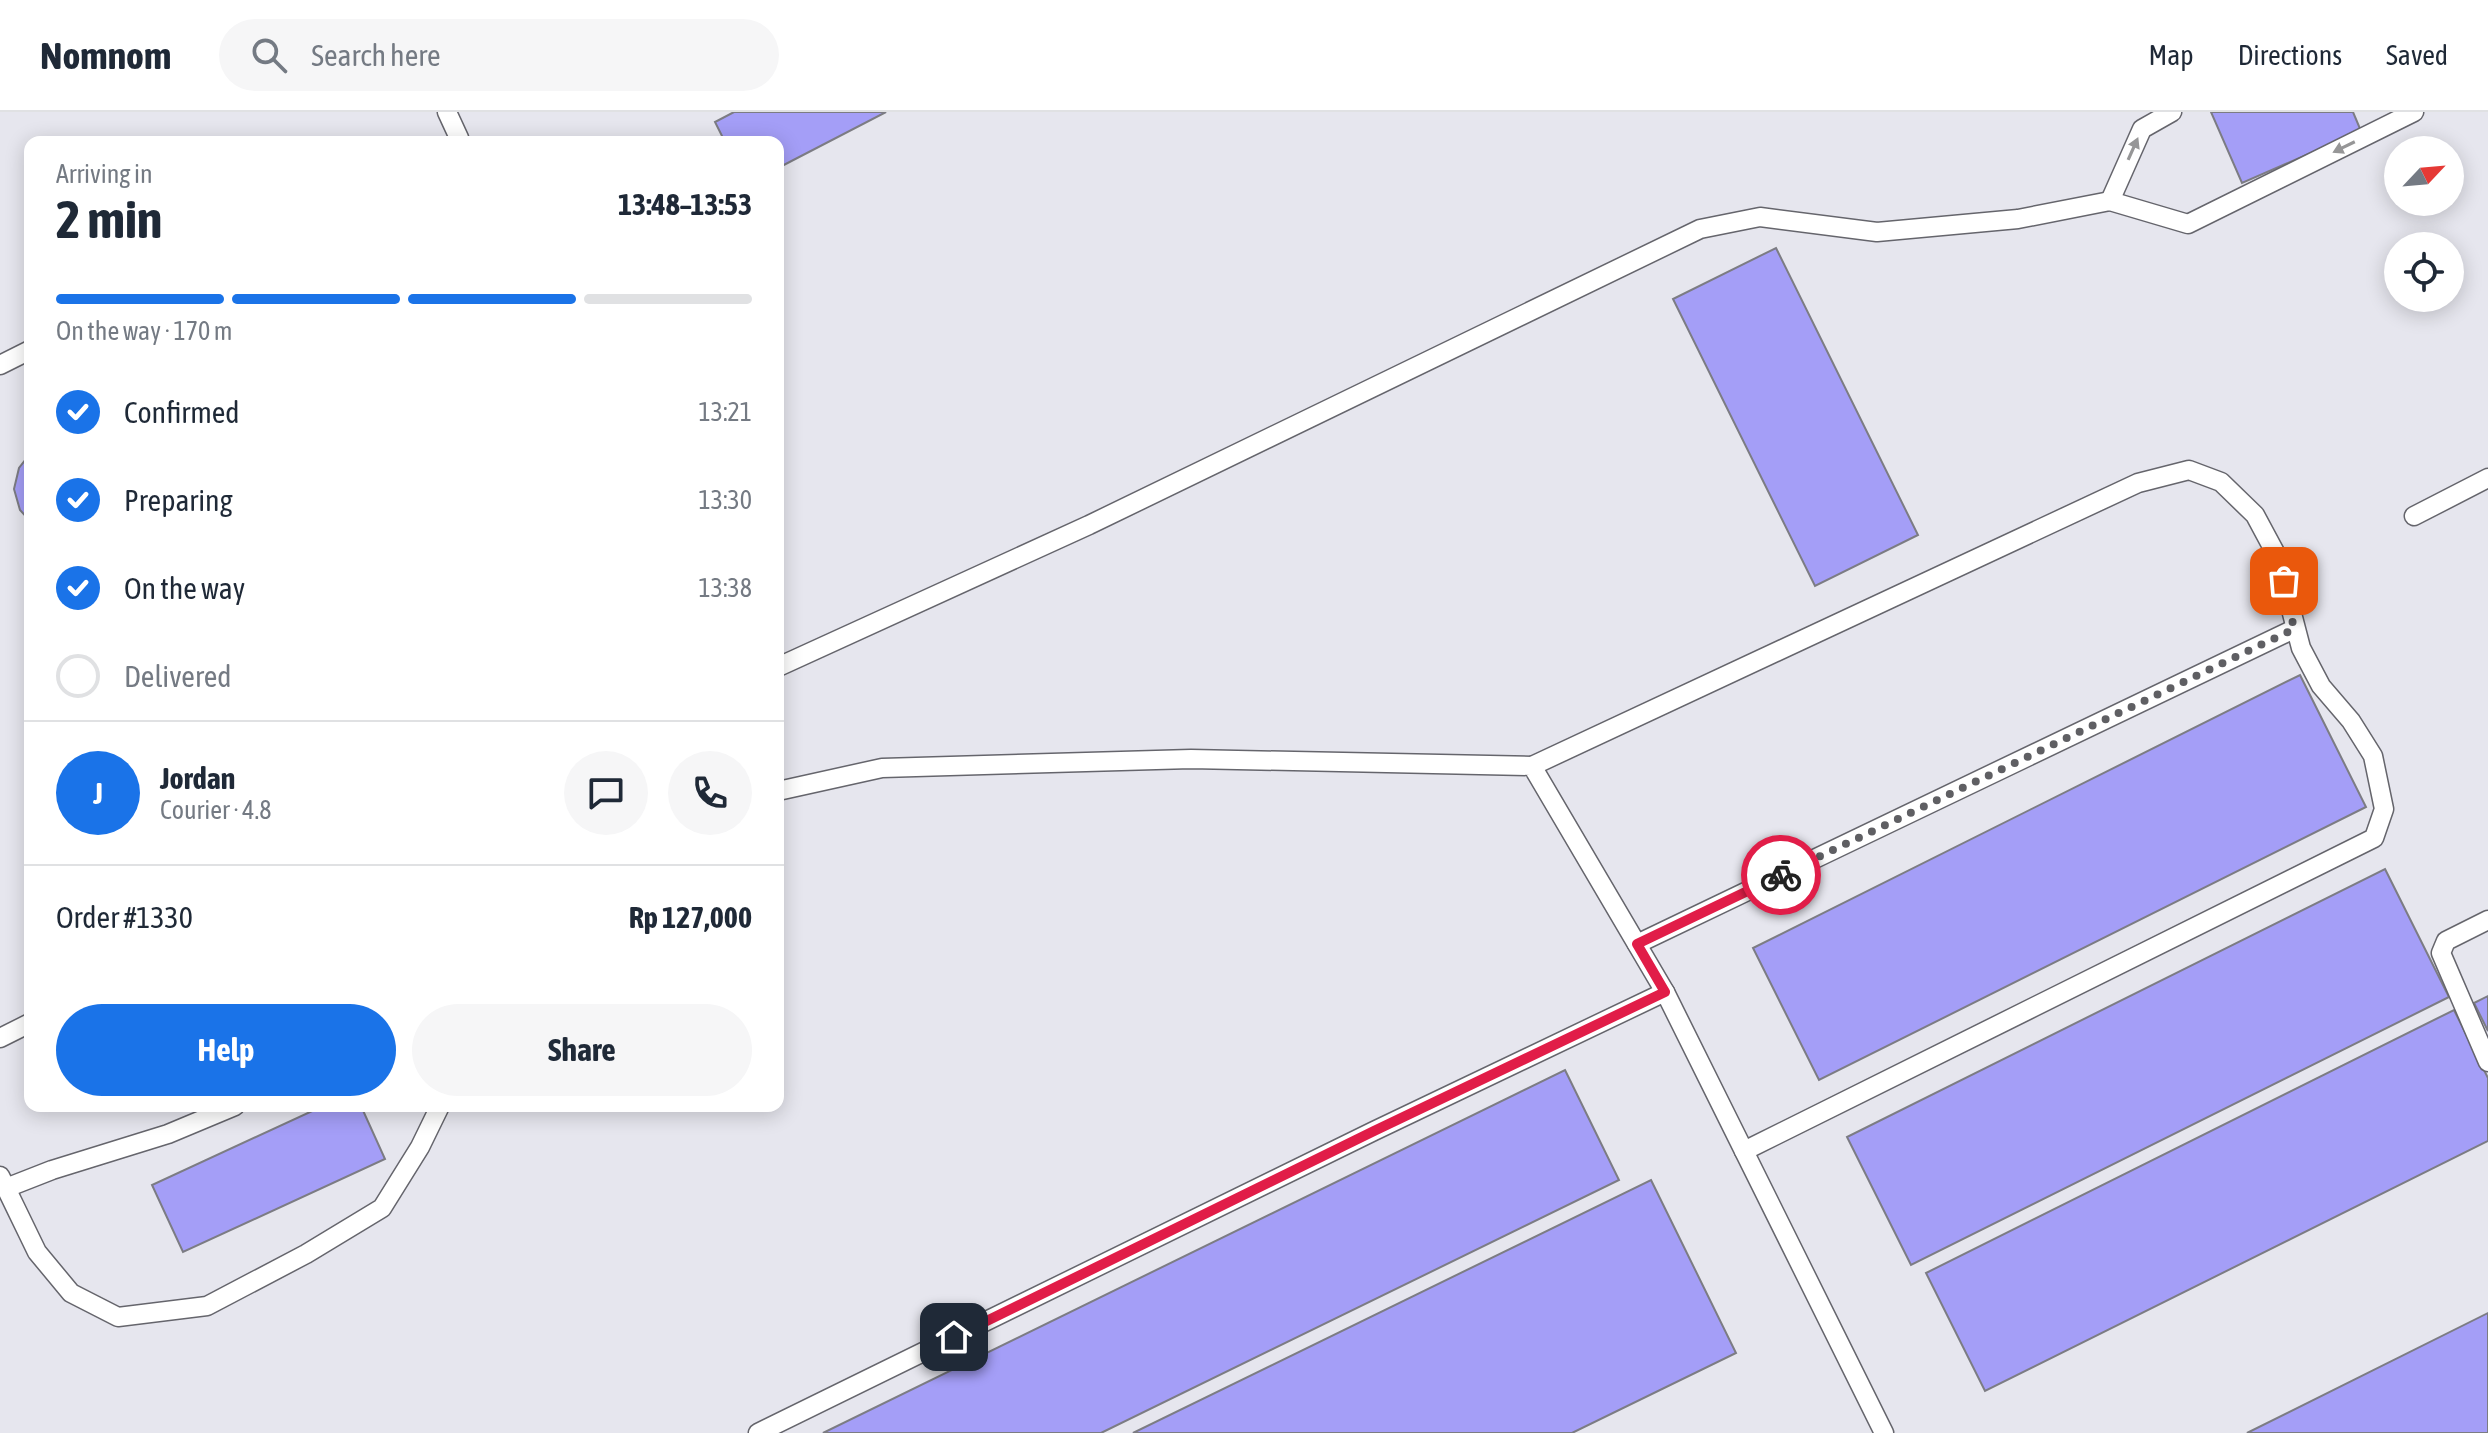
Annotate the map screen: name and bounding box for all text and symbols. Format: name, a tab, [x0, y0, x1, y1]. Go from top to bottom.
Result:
search box	[219, 19, 779, 91]
icon: search	[247, 33, 291, 77]
text: Nomnom	[40, 34, 171, 77]
text: Search here	[311, 38, 441, 72]
text: Map	[2149, 39, 2194, 71]
text: Directions	[2238, 39, 2342, 71]
text: Saved	[2386, 39, 2448, 71]
north arrow	[2384, 136, 2464, 216]
map controls	[2384, 136, 2464, 312]
one-way arrow	[2127, 138, 2140, 161]
one-way arrow	[2333, 140, 2356, 153]
text: Arriving in	[56, 159, 153, 189]
text: 13:48–13:53	[618, 187, 752, 221]
text: 2 min	[56, 189, 162, 249]
button: locate	[2384, 232, 2464, 312]
text: On the way · 170 m	[56, 316, 233, 346]
icon: check	[56, 390, 100, 434]
text: Confirmed	[124, 395, 239, 429]
text: 13:21	[698, 397, 752, 427]
icon: check	[56, 478, 100, 522]
text: Preparing	[124, 483, 233, 517]
text: 13:30	[698, 485, 752, 515]
pin	[2250, 547, 2318, 615]
icon: bag	[2262, 559, 2306, 603]
icon: check	[56, 566, 100, 610]
text: On the way	[124, 571, 245, 605]
text: 13:38	[698, 573, 752, 603]
text: Delivered	[124, 659, 232, 693]
button: chat	[564, 751, 648, 835]
button: phone	[668, 751, 752, 835]
text: Jordan	[160, 761, 235, 795]
text: J	[93, 776, 103, 810]
text: Courier · 4.8	[160, 795, 271, 825]
courier	[1741, 835, 1821, 915]
icon: bike	[1759, 853, 1803, 897]
text: Order #1330	[56, 900, 193, 934]
text: Rp 127,000	[629, 900, 752, 934]
button: Help	[56, 1004, 396, 1096]
button: Share	[412, 1004, 752, 1096]
pin	[920, 1303, 988, 1371]
icon: home	[932, 1315, 976, 1359]

